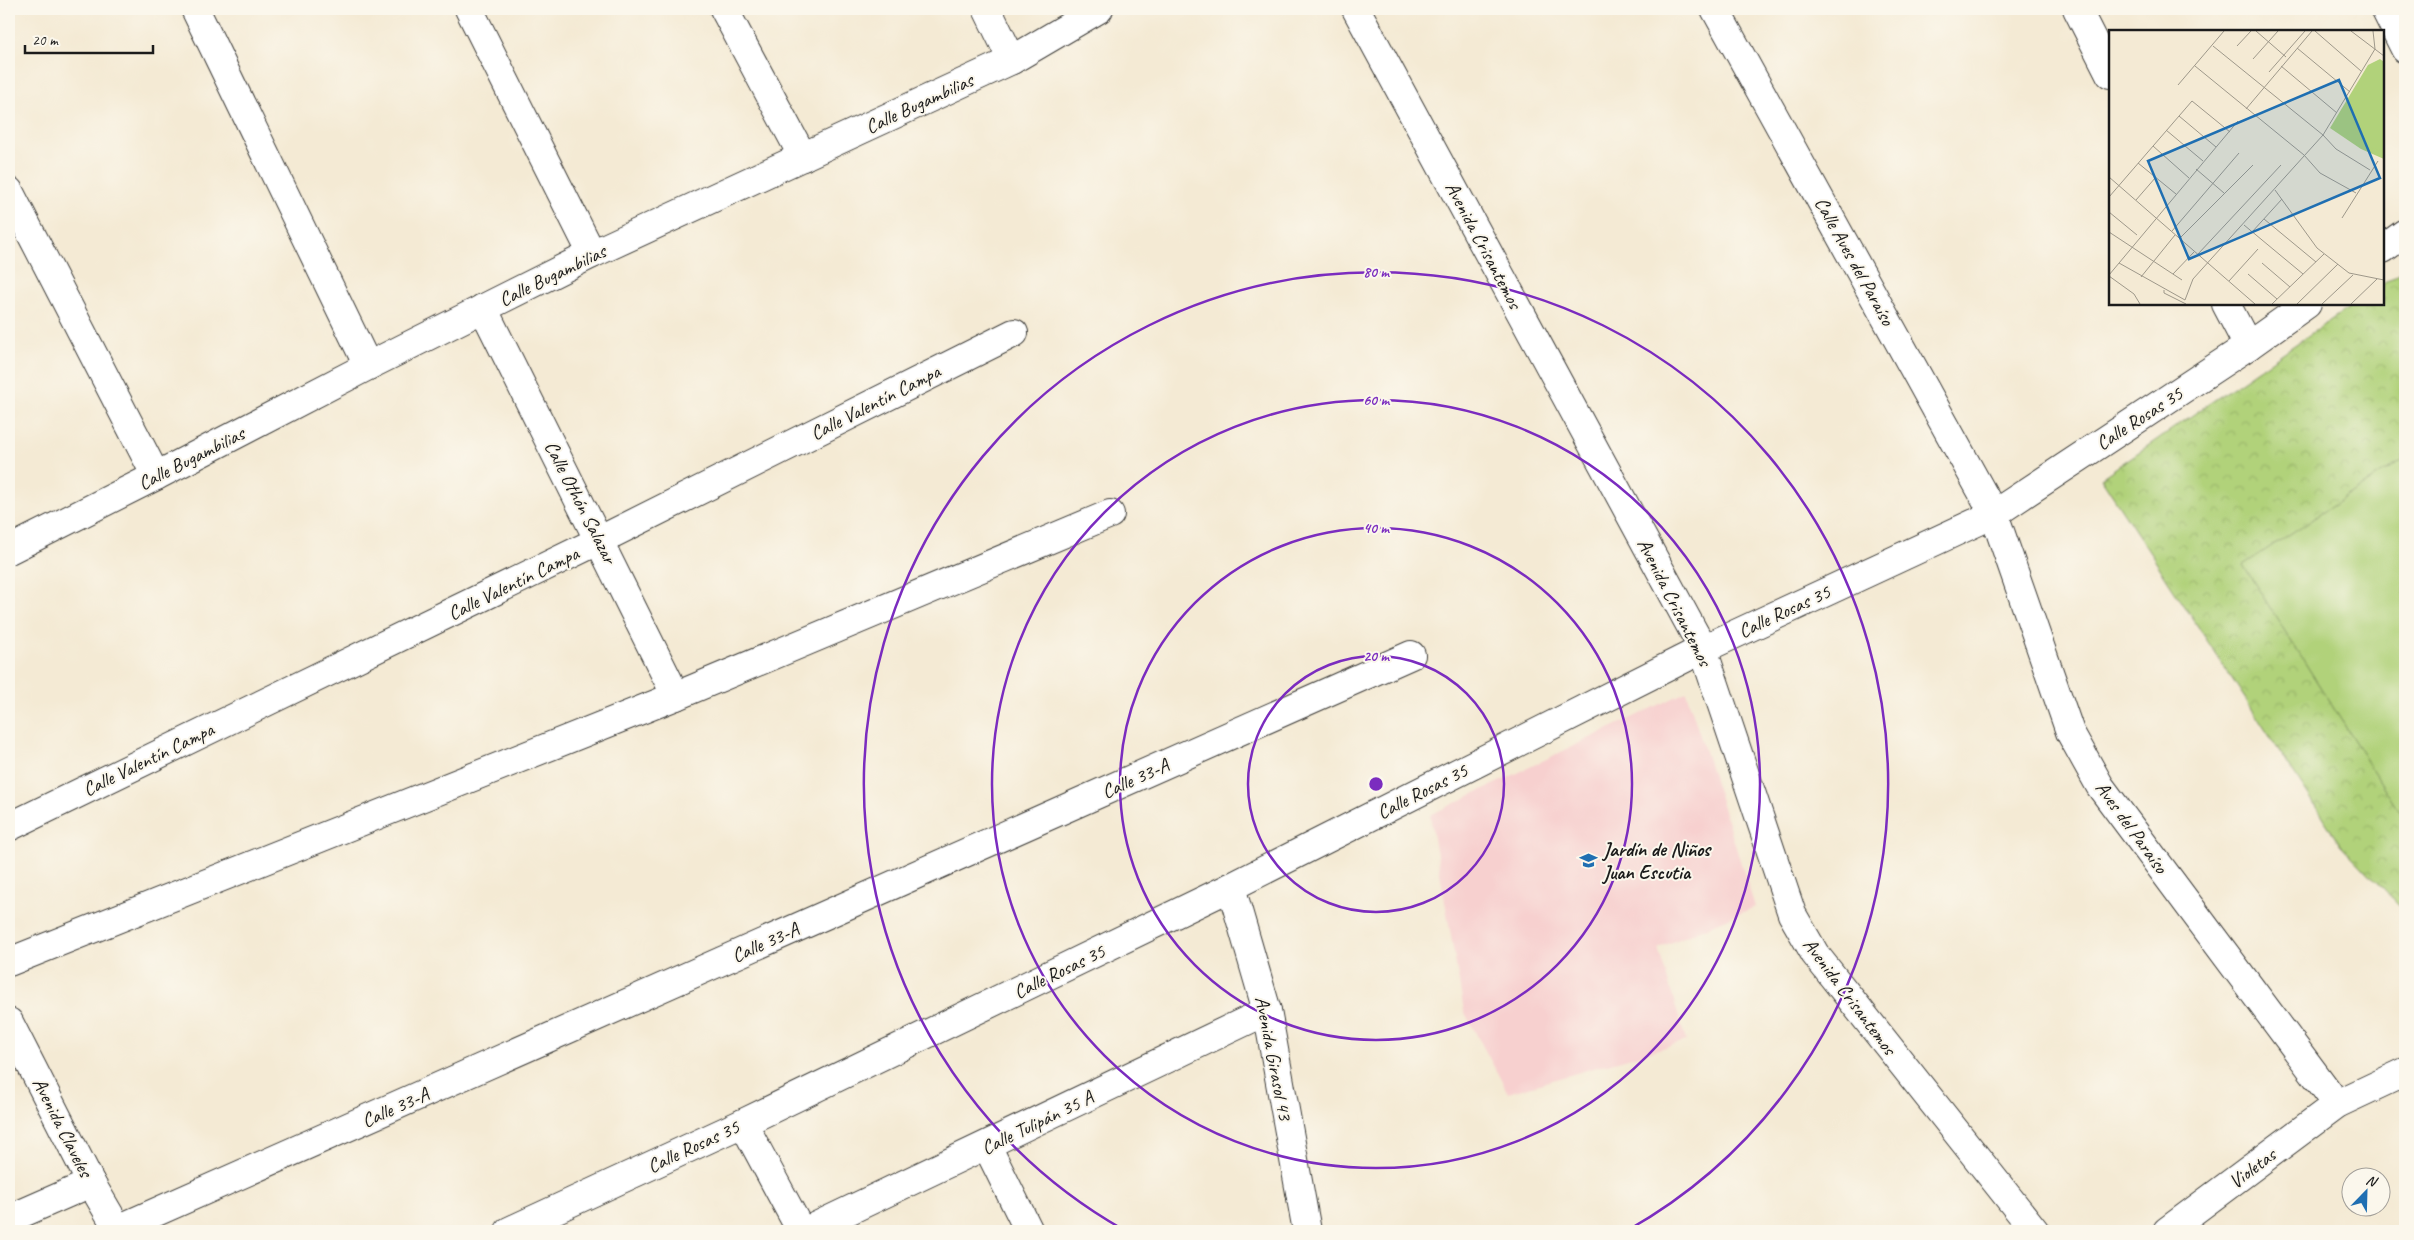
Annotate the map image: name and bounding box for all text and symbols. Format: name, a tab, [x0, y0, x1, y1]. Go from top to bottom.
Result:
scale bar	[25, 22, 152, 54]
inset map	[2109, 30, 2384, 305]
text: 20 m	[32, 31, 59, 50]
street label: Calle Bugambilias	[861, 67, 979, 139]
street label: Avenida Crisantemos	[1440, 177, 1529, 315]
street label: Calle Aves del Paraíso	[1809, 193, 1901, 331]
street label: Calle Bugambilias	[495, 238, 612, 312]
text: 80 m	[1363, 263, 1390, 282]
street label: Calle Valentín Campa	[806, 358, 946, 446]
street label: Calle Rosas 35	[2091, 381, 2188, 456]
text: 60 m	[1363, 391, 1390, 410]
street label: Calle Bugambilias	[134, 420, 251, 496]
street label: Calle Othón Salazar	[539, 437, 623, 569]
text: 40 m	[1363, 519, 1390, 538]
street label: Avenida Crisantemos	[1632, 534, 1719, 672]
street label: Calle Valentín Campa	[444, 540, 585, 626]
street label: Calle Rosas 35	[1734, 579, 1835, 644]
text: 20 m	[1363, 647, 1390, 666]
street label: Calle Valentín Campa	[79, 716, 220, 802]
street label: Calle 33-A	[1098, 752, 1174, 804]
street label: Calle Rosas 35	[1373, 757, 1473, 825]
centre of rings	[1367, 775, 1385, 793]
street label: Aves del Paraíso	[2090, 776, 2174, 879]
place label: Jardín de Niños Juan Escutia	[1601, 837, 1712, 885]
school or university icon: Jardín de Niños Juan Escutia	[1579, 851, 1599, 871]
street label: Calle 33-A	[728, 916, 804, 968]
street label: Avenida Crisantemos	[1797, 933, 1903, 1062]
street label: Calle Rosas 35	[1009, 938, 1110, 1004]
street label: Avenida Girasol 43	[1249, 994, 1298, 1124]
street label: Avenida Claveles	[27, 1073, 99, 1183]
street label: Calle 33-A	[358, 1081, 434, 1133]
street label: Calle Tulipán 35 A	[977, 1084, 1098, 1160]
street label: Calle Rosas 35	[643, 1114, 744, 1179]
street label: Violetas	[2224, 1141, 2283, 1194]
north arrow	[2342, 1168, 2392, 1218]
text: N	[2364, 1171, 2380, 1191]

